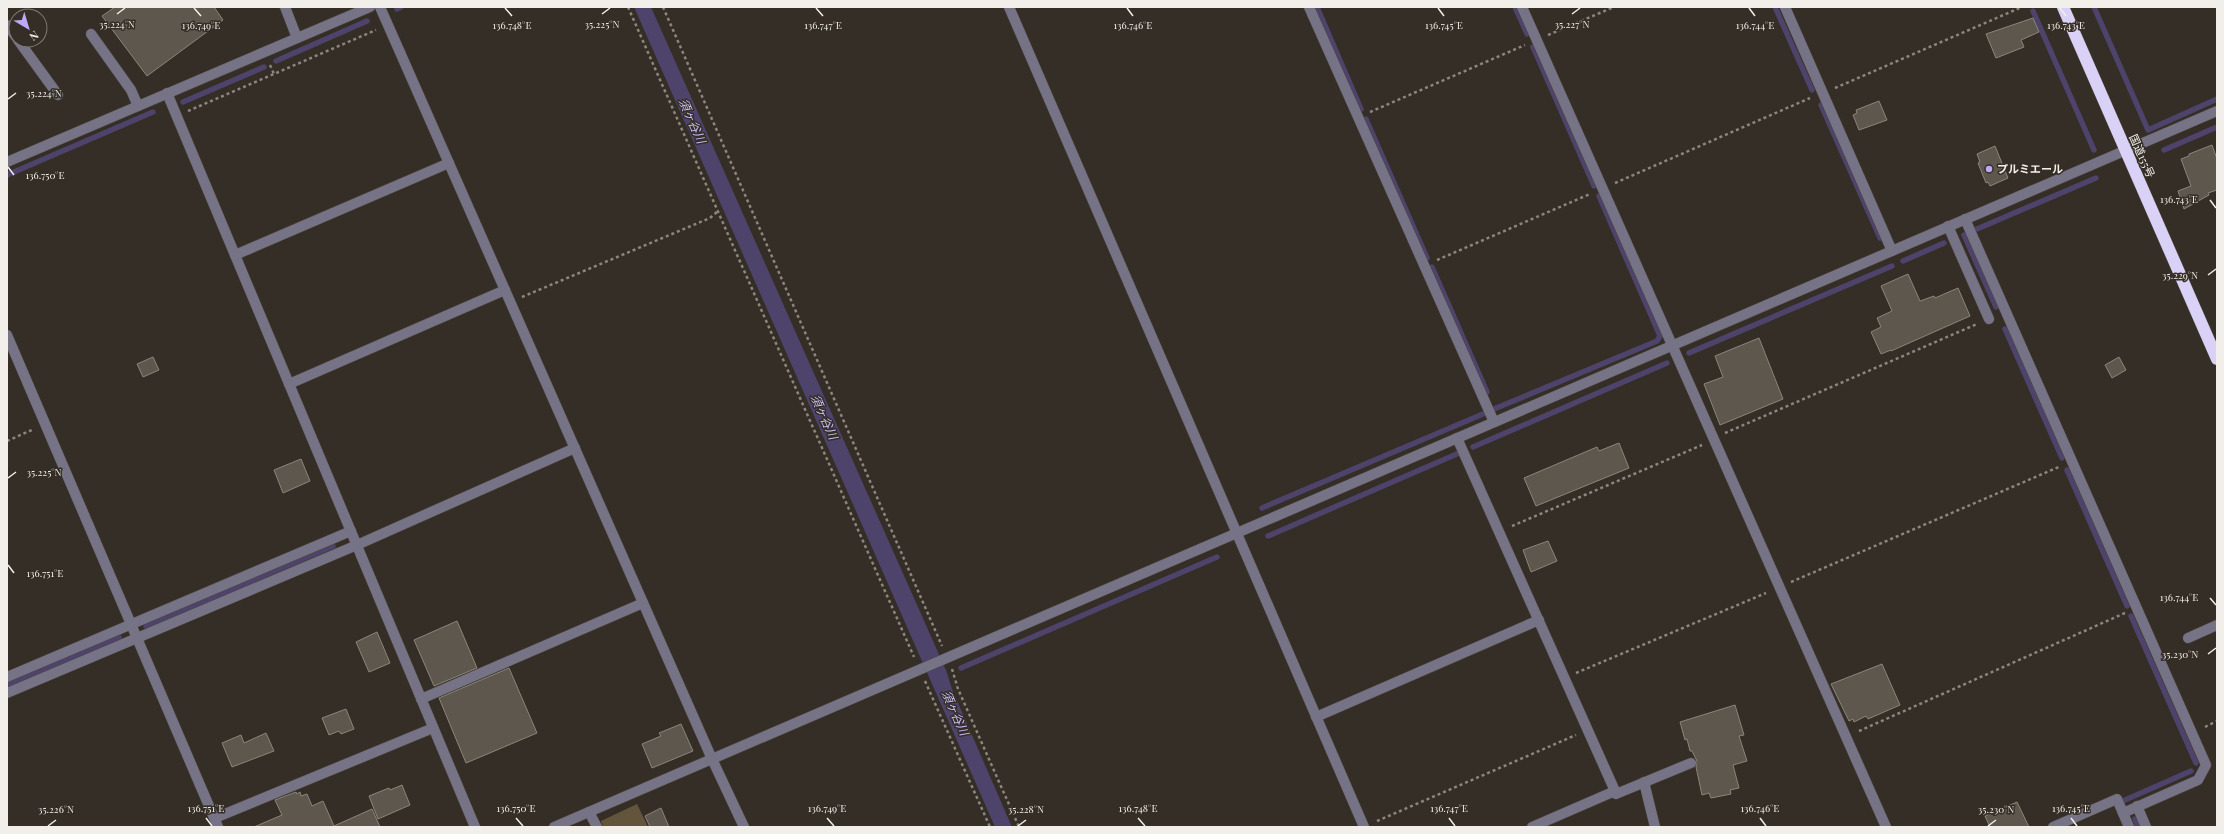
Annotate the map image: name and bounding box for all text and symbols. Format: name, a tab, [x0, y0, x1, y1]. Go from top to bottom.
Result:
north arrow	[8, 8, 48, 48]
text: 35.224°N	[99, 17, 135, 31]
text: 35.225°N	[584, 17, 620, 31]
text: 35.227°N	[1554, 17, 1590, 31]
text: 136.749°E	[182, 18, 220, 32]
text: 136.748°E	[492, 18, 532, 32]
text: 136.747°E	[804, 18, 842, 32]
text: 136.746°E	[1114, 18, 1152, 32]
text: 136.745°E	[1425, 18, 1463, 32]
text: 136.744°E	[1736, 18, 1774, 32]
text: 136.743°E	[2047, 18, 2085, 32]
text: N	[27, 28, 42, 45]
text: 35.224°N	[26, 86, 62, 100]
water label: 須ヶ谷川	[676, 95, 711, 148]
street label: 国道155号	[2126, 132, 2159, 180]
place label: プルミエール	[1997, 161, 2063, 176]
marker: プルミエール	[1984, 164, 1994, 174]
text: 136.750°E	[25, 168, 65, 182]
text: 136.743°E	[2160, 192, 2198, 206]
text: 35.229°N	[2162, 268, 2198, 282]
water label: 須ヶ谷川	[808, 391, 843, 444]
text: 35.225°N	[26, 465, 62, 479]
text: 136.751°E	[27, 566, 63, 580]
text: 136.744°E	[2160, 590, 2198, 604]
text: 35.230°N	[2162, 647, 2198, 661]
water label: 須ヶ谷川	[939, 687, 974, 740]
text: 136.751°E	[188, 801, 224, 815]
text: 136.750°E	[496, 801, 536, 815]
text: 136.749°E	[808, 801, 846, 815]
text: 136.748°E	[1118, 801, 1158, 815]
text: 136.747°E	[1430, 801, 1468, 815]
text: 136.746°E	[1741, 801, 1779, 815]
text: 136.745°E	[2052, 801, 2090, 815]
text: 35.226°N	[38, 802, 74, 816]
text: 35.228°N	[1008, 802, 1044, 816]
text: 35.230°N	[1978, 802, 2014, 816]

